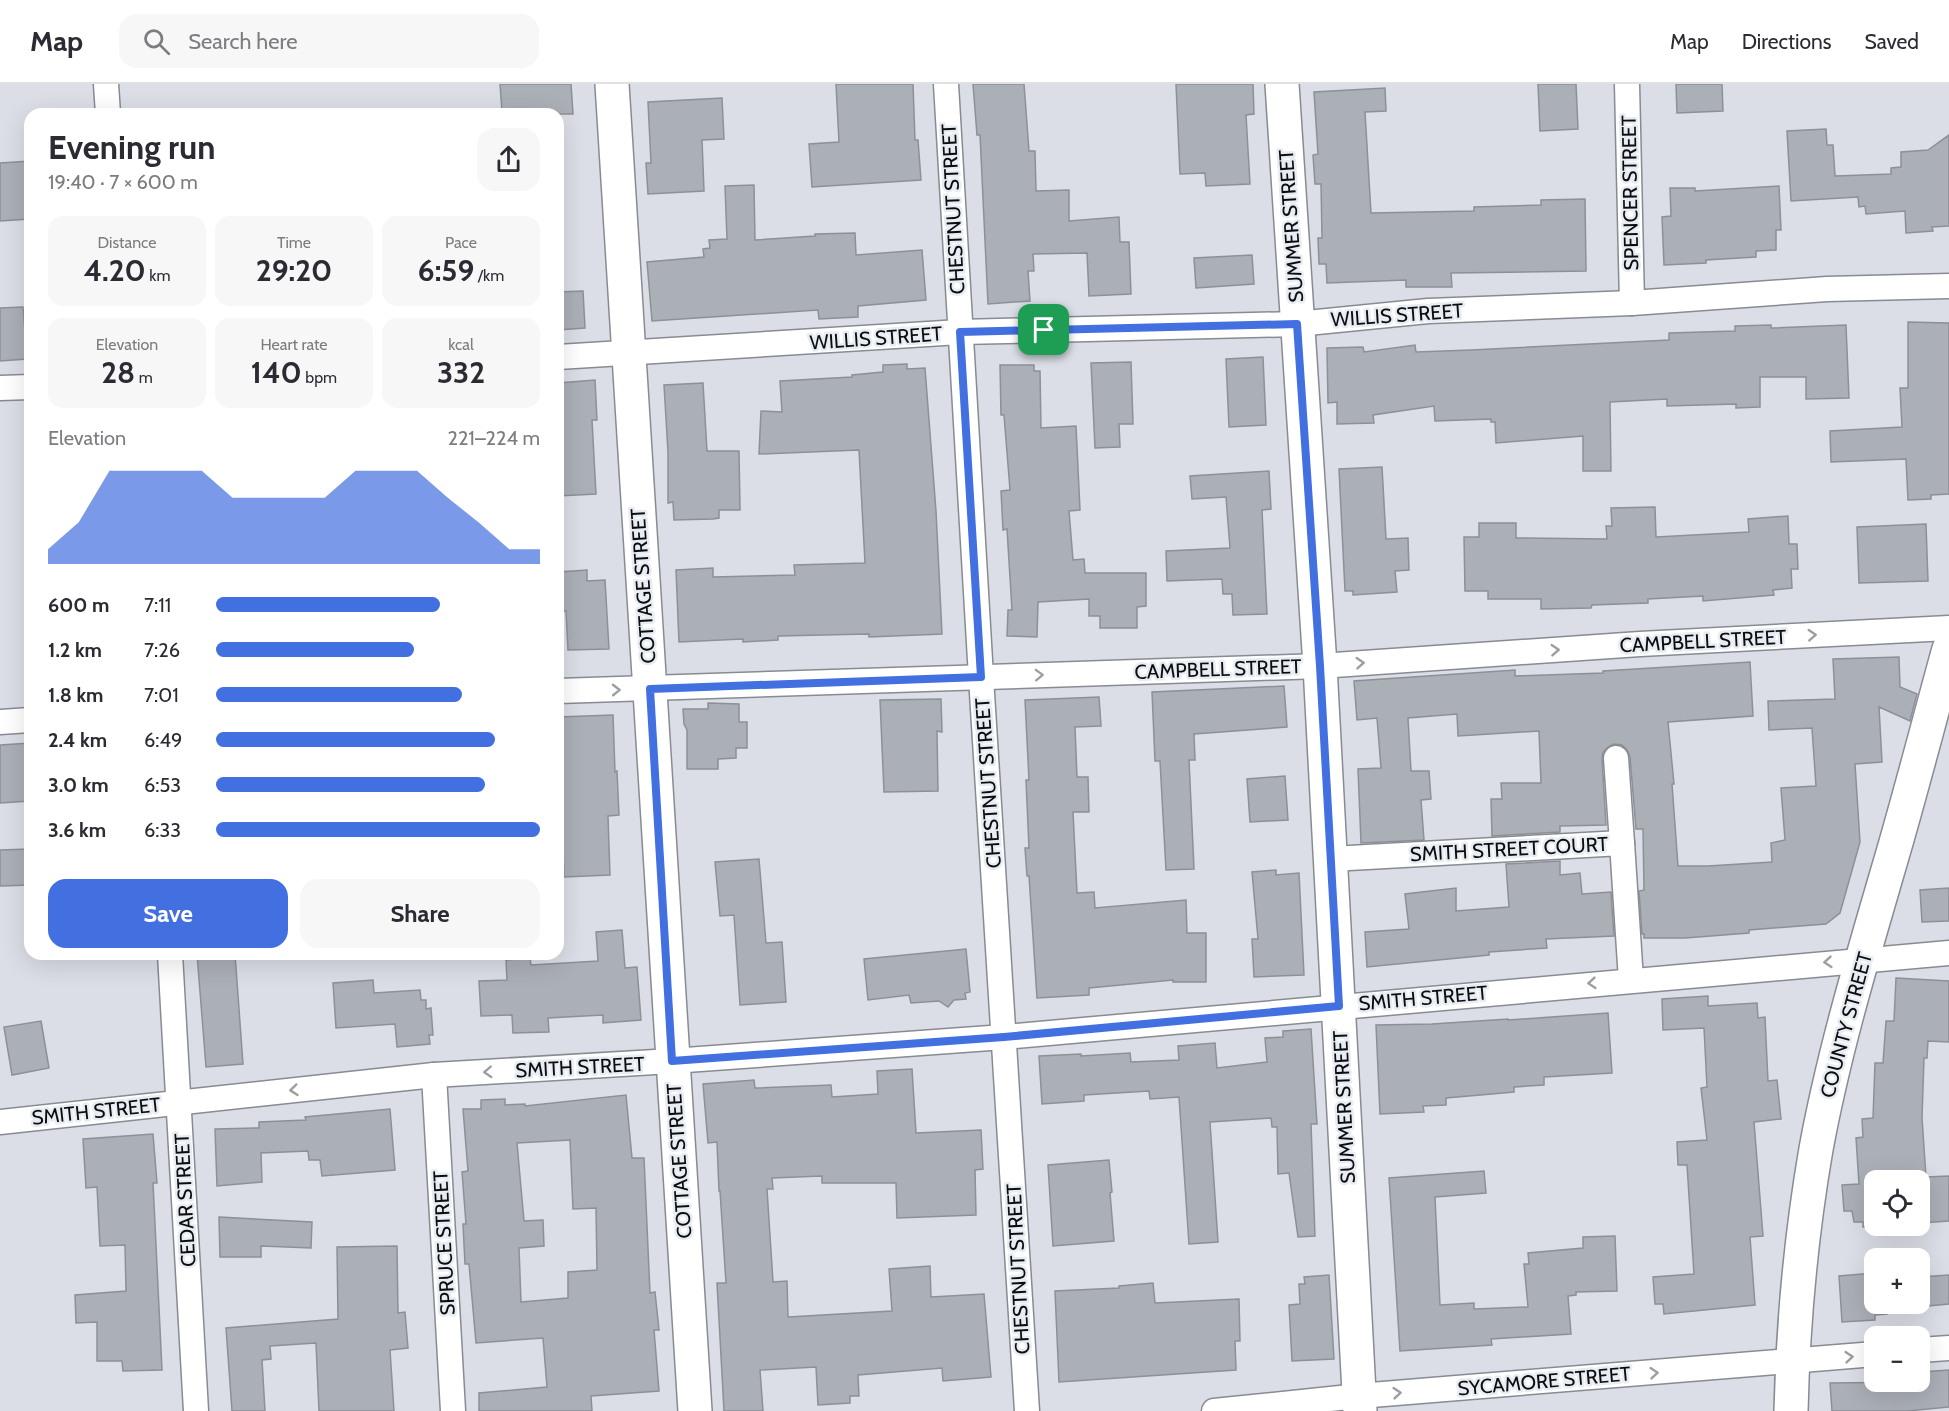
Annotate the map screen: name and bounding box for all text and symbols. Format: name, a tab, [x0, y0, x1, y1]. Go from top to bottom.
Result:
search box	[119, 14, 539, 68]
text: Map	[30, 24, 83, 58]
icon: search	[140, 25, 173, 58]
text: Search here	[188, 28, 297, 55]
text: Map	[1670, 29, 1709, 54]
text: Directions	[1742, 29, 1831, 54]
text: Saved	[1864, 29, 1919, 54]
street label: SPENCER STREET	[1617, 115, 1643, 271]
street label: CHESTNUT STREET	[937, 123, 969, 295]
text: Evening run	[48, 127, 215, 167]
button: share	[477, 128, 540, 191]
street label: SUMMER STREET	[1274, 148, 1308, 303]
text: 19:40 · 7 × 600 m	[48, 170, 198, 194]
text: Distance	[98, 233, 156, 252]
text: Time	[277, 233, 311, 252]
text: Pace	[445, 233, 477, 252]
text: 4.20	[83, 252, 146, 289]
text: 29:20	[256, 252, 332, 289]
text: 6:59	[418, 252, 474, 289]
text: km	[146, 266, 171, 285]
text: /km	[474, 266, 504, 285]
street label: WILLIS STREET	[1330, 298, 1464, 332]
pin	[1018, 304, 1069, 355]
icon: arrive	[1027, 313, 1060, 346]
street label: WILLIS STREET	[809, 321, 943, 355]
text: Elevation	[96, 335, 158, 354]
text: Heart rate	[261, 335, 327, 354]
text: kcal	[448, 335, 474, 354]
text: 28	[101, 354, 135, 391]
text: 140	[251, 354, 302, 391]
text: 332	[437, 354, 485, 391]
text: m	[135, 368, 153, 387]
text: bpm	[302, 368, 337, 387]
text: Elevation	[48, 426, 126, 450]
text: 221–224 m	[447, 426, 540, 450]
street label: COTTAGE STREET	[626, 507, 660, 664]
text: 600 m	[48, 593, 109, 617]
text: 7:11	[144, 593, 171, 617]
street label: CAMPBELL STREET	[1619, 625, 1787, 657]
one-way arrow	[1808, 629, 1817, 642]
text: 1.2 km	[48, 638, 102, 662]
text: 7:26	[144, 638, 180, 662]
one-way arrow	[1550, 644, 1559, 657]
street label: CAMPBELL STREET	[1134, 654, 1302, 684]
one-way arrow	[1356, 657, 1365, 670]
one-way arrow	[1035, 669, 1044, 682]
text: 1.8 km	[48, 683, 103, 707]
text: 7:01	[144, 683, 179, 707]
one-way arrow	[612, 683, 621, 696]
street label: CHESTNUT STREET	[970, 697, 1006, 869]
text: 2.4 km	[48, 728, 107, 752]
text: 6:49	[144, 728, 182, 752]
text: 3.0 km	[48, 773, 109, 797]
text: 6:53	[144, 773, 181, 797]
text: 3.6 km	[48, 818, 106, 842]
text: 6:33	[144, 818, 181, 842]
street label: SMITH STREET COURT	[1409, 832, 1609, 866]
button: Save	[48, 879, 288, 948]
button: Share	[300, 879, 540, 948]
street label: COUNTY STREET	[1815, 949, 1877, 1100]
one-way arrow	[1823, 956, 1832, 969]
one-way arrow	[1587, 976, 1596, 989]
street label: SMITH STREET	[1357, 980, 1489, 1016]
street label: SUMMER STREET	[1328, 1030, 1360, 1184]
street label: SMITH STREET	[515, 1052, 646, 1082]
one-way arrow	[483, 1066, 492, 1079]
street label: COTTAGE STREET	[662, 1082, 696, 1239]
one-way arrow	[289, 1083, 298, 1096]
street label: SMITH STREET	[30, 1092, 162, 1130]
street label: CEDAR STREET	[169, 1132, 200, 1267]
street label: SPRUCE STREET	[428, 1170, 460, 1316]
map controls	[1864, 1170, 1930, 1392]
button: locate	[1864, 1170, 1930, 1236]
street label: CHESTNUT STREET	[1002, 1183, 1034, 1355]
button: +	[1864, 1248, 1930, 1314]
button: −	[1864, 1326, 1930, 1392]
one-way arrow	[1844, 1351, 1853, 1364]
street label: SYCAMORE STREET	[1457, 1361, 1632, 1401]
one-way arrow	[1650, 1367, 1659, 1380]
one-way arrow	[1393, 1387, 1402, 1400]

